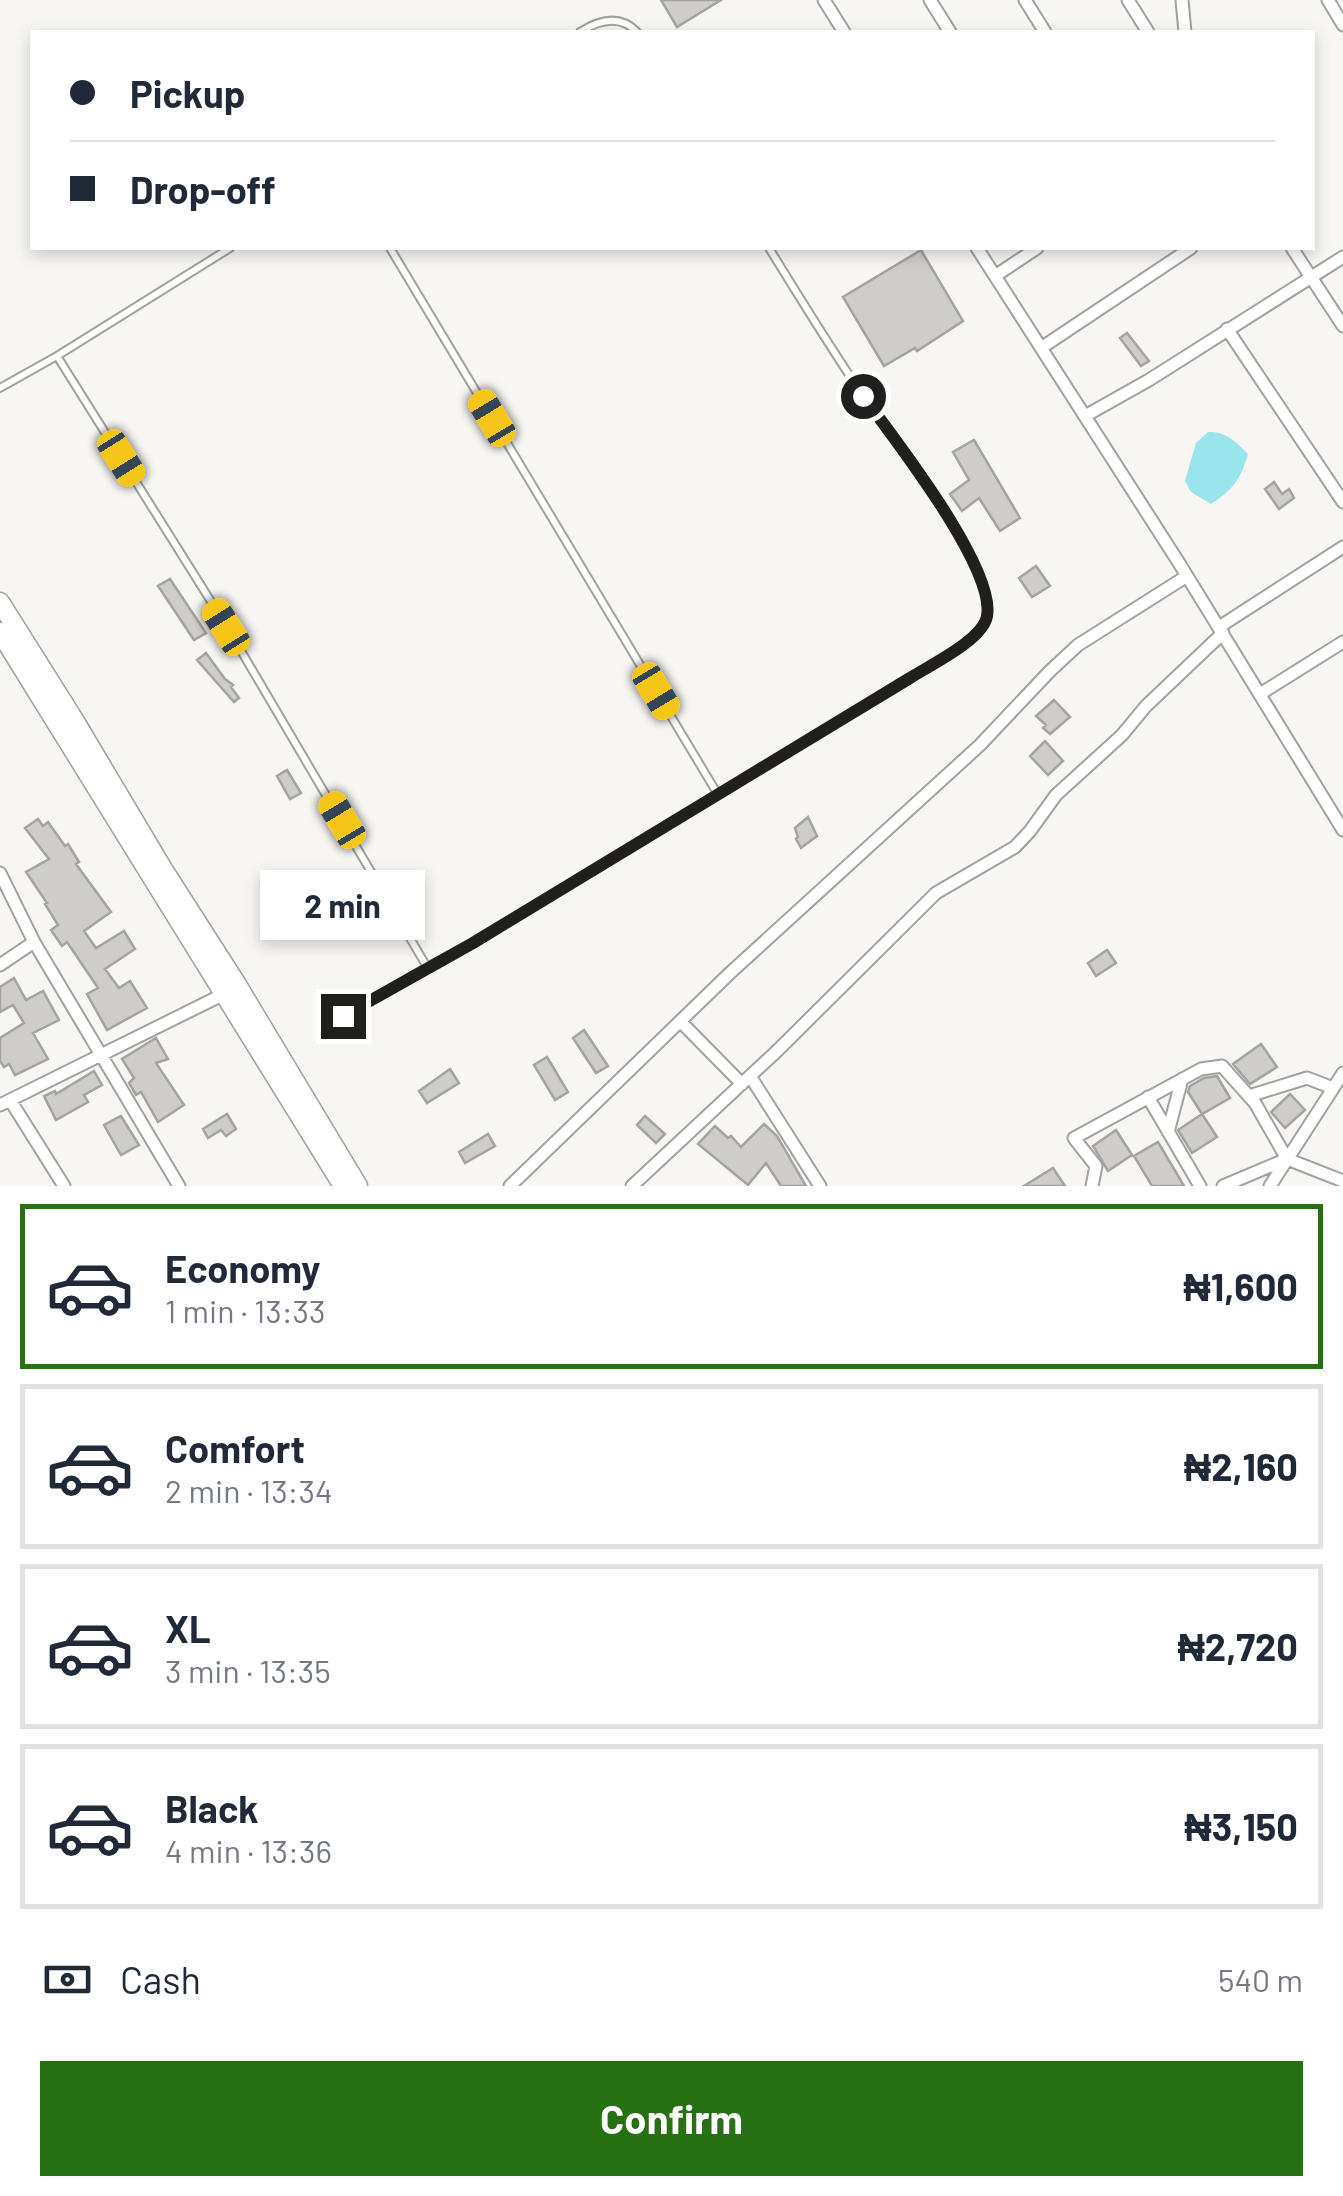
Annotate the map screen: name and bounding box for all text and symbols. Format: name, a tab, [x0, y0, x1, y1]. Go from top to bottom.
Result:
text: Pickup	[130, 70, 245, 116]
text: Drop-off	[130, 166, 276, 212]
route start	[841, 374, 886, 419]
car	[464, 385, 520, 451]
car	[92, 425, 150, 491]
car	[197, 594, 255, 660]
car	[628, 658, 684, 724]
car	[314, 787, 370, 853]
callout: 2 min	[260, 871, 426, 941]
text: 2 min	[304, 886, 381, 924]
route end	[321, 994, 366, 1039]
icon: car	[45, 1242, 135, 1332]
text: Economy	[165, 1245, 320, 1291]
text: ₦1,600	[1183, 1263, 1298, 1309]
text: 1 min · 13:33	[165, 1291, 325, 1329]
icon: car	[45, 1422, 135, 1512]
text: Comfort	[165, 1425, 305, 1471]
text: ₦2,160	[1184, 1443, 1298, 1489]
text: 2 min · 13:34	[165, 1471, 333, 1509]
icon: car	[45, 1602, 135, 1692]
text: XL	[165, 1605, 211, 1651]
text: ₦2,720	[1177, 1623, 1298, 1669]
text: 3 min · 13:35	[165, 1651, 331, 1689]
icon: car	[45, 1782, 135, 1872]
text: Black	[165, 1785, 259, 1831]
text: ₦3,150	[1184, 1803, 1298, 1849]
text: 4 min · 13:36	[165, 1831, 332, 1869]
icon: cash	[40, 1952, 95, 2007]
text: Cash	[120, 1956, 201, 2002]
text: 540 m	[1218, 1960, 1303, 1998]
button: Confirm	[40, 2061, 1303, 2176]

